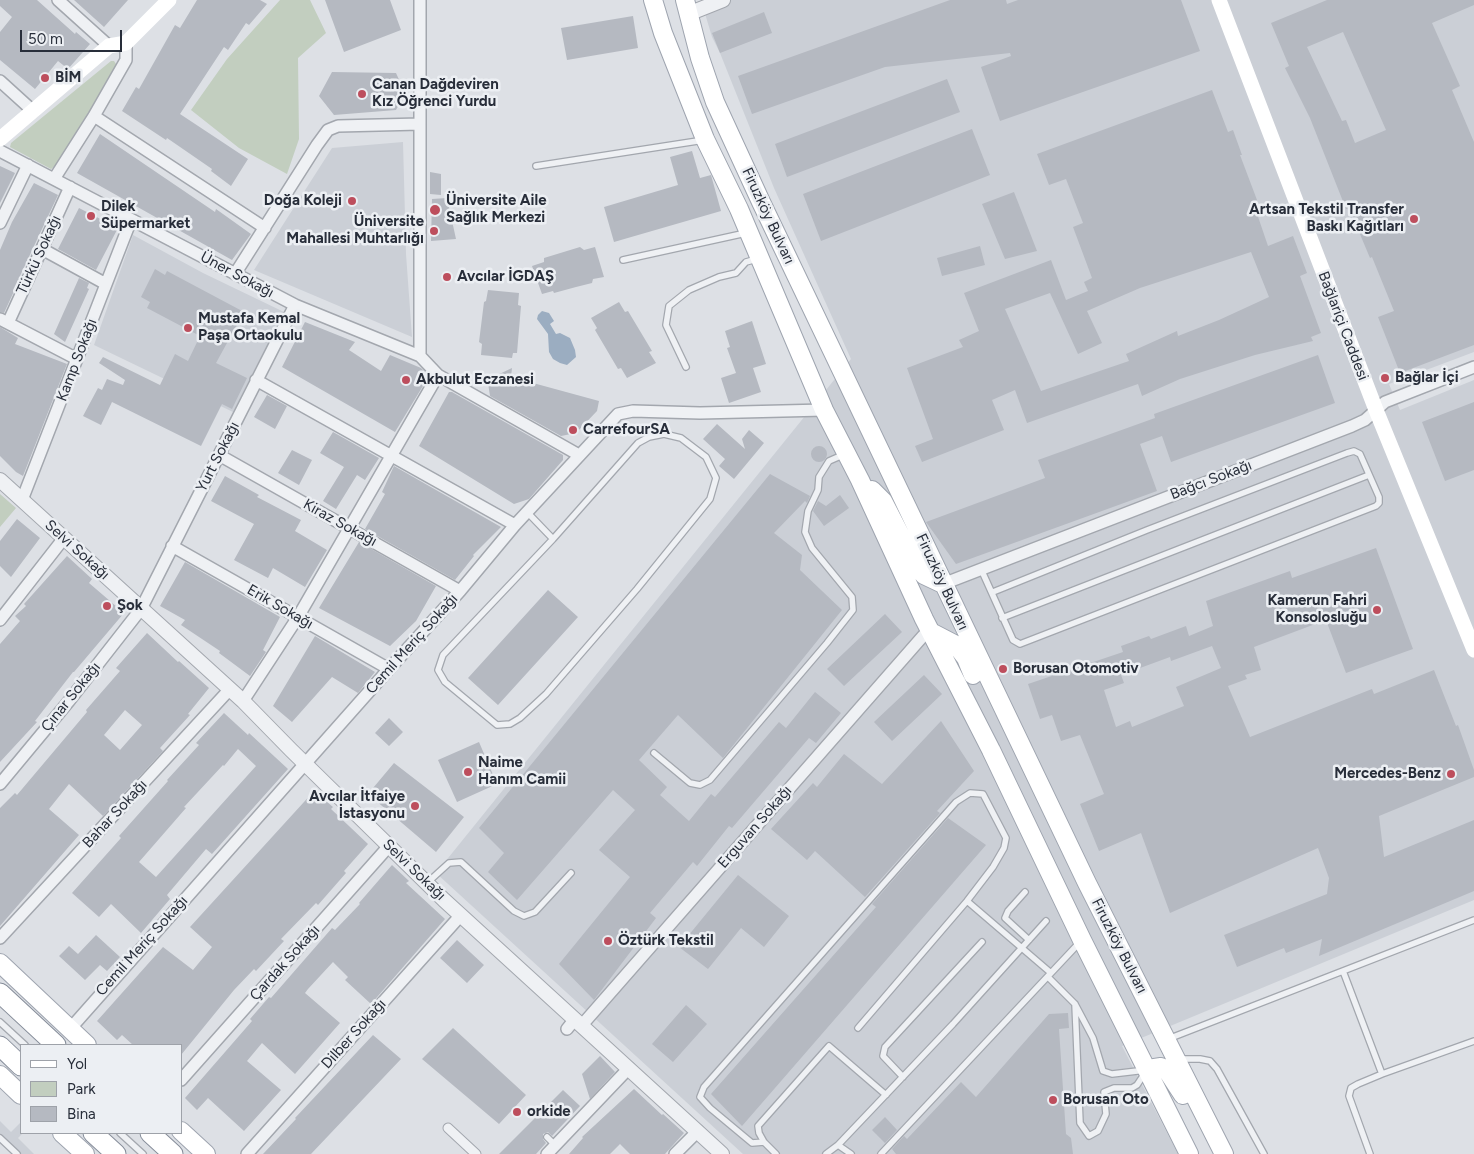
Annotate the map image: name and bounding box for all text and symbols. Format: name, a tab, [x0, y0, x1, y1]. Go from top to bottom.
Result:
scale bar	[22, 20, 125, 52]
text: 50 m	[28, 30, 63, 48]
place label: BİM	[55, 69, 81, 87]
marker: BİM	[39, 72, 51, 84]
place label: Canan Dağdeviren Kız Öğrenci Yurdu	[372, 76, 499, 111]
marker: Canan Dağdeviren Kız Öğrenci Yurdu	[356, 88, 368, 100]
street label: Firuzköy Bulvarı	[738, 165, 798, 267]
place label: Doğa Koleji	[264, 192, 342, 210]
place label: Üniversite Aile Sağlık Merkezi	[446, 192, 546, 227]
marker: Doğa Koleji	[346, 195, 358, 207]
place label: Dilek Süpermarket	[101, 198, 190, 233]
place label: Artsan Tekstil Transfer Baskı Kağıtları	[1249, 201, 1404, 236]
marker: Üniversite Aile Sağlık Merkezi	[428, 203, 442, 217]
marker: Dilek Süpermarket	[85, 210, 97, 222]
street label: Türkü Sokağı	[13, 213, 65, 297]
place label: Üniversite Mahallesi Muhtarlığı	[286, 213, 424, 248]
marker: Artsan Tekstil Transfer Baskı Kağıtları	[1408, 213, 1420, 225]
marker: Üniversite Mahallesi Muhtarlığı	[428, 225, 440, 237]
street label: Üner Sokağı	[197, 248, 277, 302]
place label: Avcılar İGDAŞ	[457, 268, 554, 286]
street label: Bağlariçi Caddesi	[1314, 269, 1372, 383]
marker: Avcılar İGDAŞ	[441, 271, 453, 283]
place label: Mustafa Kemal Paşa Ortaokulu	[198, 310, 303, 345]
street label: Kamp Sokağı	[53, 316, 101, 404]
marker: Mustafa Kemal Paşa Ortaokulu	[182, 322, 194, 334]
place label: Bağlar İçi	[1395, 369, 1459, 387]
place label: Akbulut Eczanesi	[416, 371, 534, 389]
marker: Bağlar İçi	[1379, 372, 1391, 384]
marker: Akbulut Eczanesi	[400, 374, 412, 386]
street label: Yurt Sokağı	[193, 419, 243, 495]
place label: CarrefourSA	[583, 421, 670, 439]
marker: CarrefourSA	[567, 424, 579, 436]
street label: Bağcı Sokağı	[1168, 456, 1254, 504]
street label: Kiraz Sokağı	[300, 495, 380, 551]
street label: Selvi Sokağı	[41, 516, 113, 584]
street label: Firuzköy Bulvarı	[912, 531, 972, 633]
street label: Erik Sokağı	[244, 581, 316, 633]
street label: Cemil Meriç Sokağı	[362, 590, 462, 698]
place label: Kamerun Fahri Konsolosluğu	[1267, 592, 1367, 627]
place label: Şok	[117, 597, 143, 615]
marker: Şok	[101, 600, 113, 612]
marker: Kamerun Fahri Konsolosluğu	[1371, 604, 1383, 616]
street label: Çınar Sokağı	[38, 659, 104, 735]
place label: Borusan Otomotiv	[1013, 660, 1139, 678]
marker: Borusan Otomotiv	[997, 663, 1009, 675]
place label: Naime Hanım Camii	[478, 754, 566, 789]
place label: Mercedes-Benz	[1334, 765, 1441, 783]
marker: Naime Hanım Camii	[462, 766, 474, 778]
marker: Mercedes-Benz	[1445, 768, 1457, 780]
street label: Bahar Sokağı	[79, 776, 151, 852]
street label: Erguvan Sokağı	[714, 782, 796, 872]
place label: Avcılar İtfaiye İstasyonu	[309, 788, 405, 823]
marker: Avcılar İtfaiye İstasyonu	[409, 800, 421, 812]
street label: Selvi Sokağı	[379, 836, 449, 904]
street label: Cemil Meriç Sokağı	[92, 892, 192, 1000]
street label: Firuzköy Bulvarı	[1087, 895, 1151, 997]
street label: Çardak Sokağı	[246, 921, 324, 1005]
place label: Öztürk Tekstil	[618, 932, 714, 950]
marker: Öztürk Tekstil	[602, 935, 614, 947]
street label: Dilber Sokağı	[318, 995, 390, 1073]
legend	[20, 1044, 182, 1134]
text: Yol	[67, 1055, 87, 1073]
text: Park	[67, 1080, 96, 1098]
place label: Borusan Oto	[1063, 1091, 1149, 1109]
marker: Borusan Oto	[1047, 1094, 1059, 1106]
place label: orkide	[527, 1103, 571, 1121]
text: Bina	[67, 1105, 96, 1123]
marker: orkide	[511, 1106, 523, 1118]

